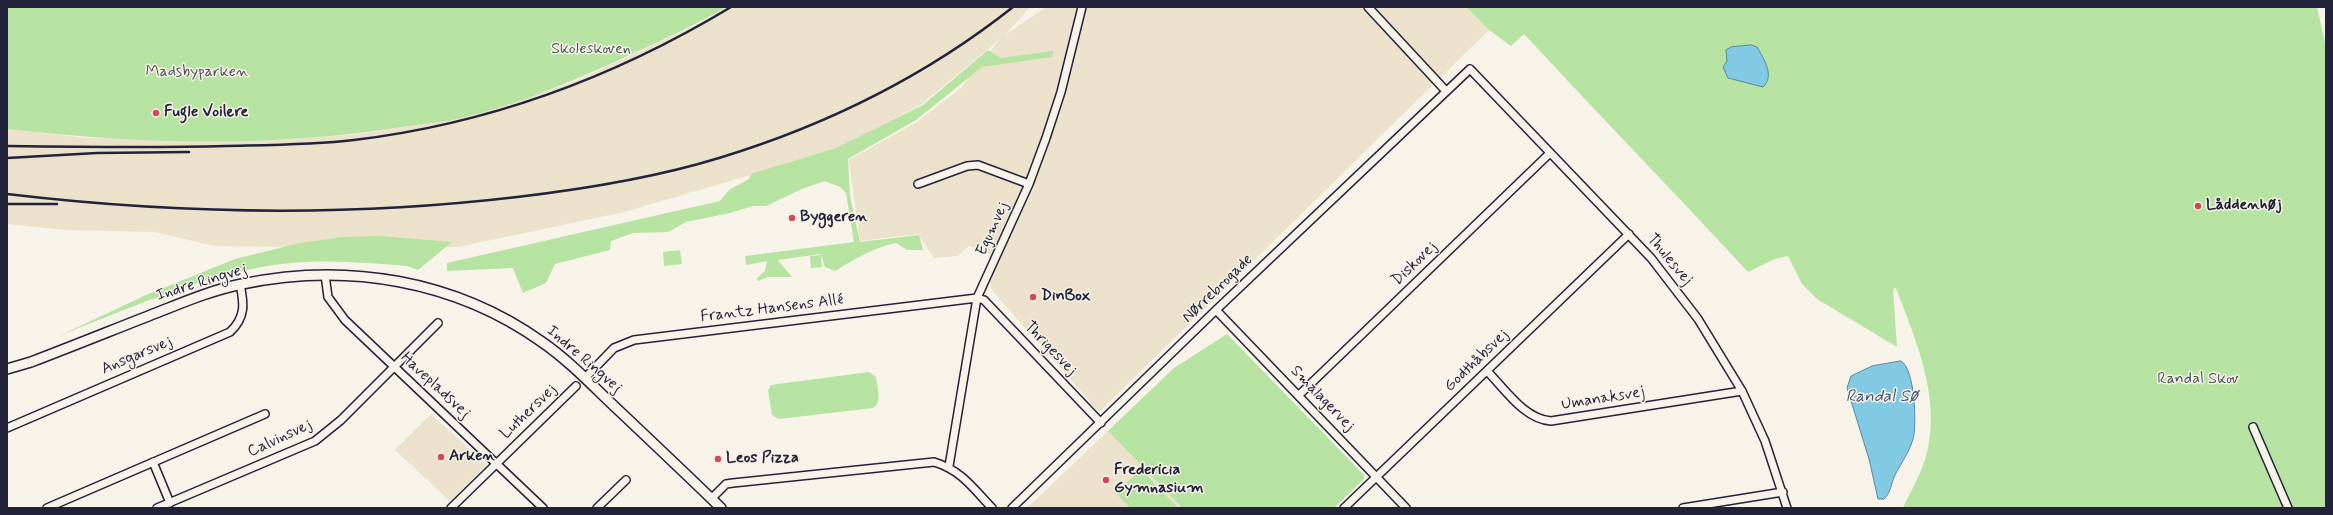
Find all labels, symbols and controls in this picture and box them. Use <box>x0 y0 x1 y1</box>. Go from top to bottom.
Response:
park label: Skoleskoven <box>551 40 631 60</box>
park label: Madsbyparken <box>146 63 248 83</box>
place label: Fugle Voilere <box>164 103 248 123</box>
marker: Fugle Voilere <box>151 108 161 118</box>
place label: Låddenhøj <box>2206 196 2282 216</box>
street label: Egumvej <box>973 199 1013 259</box>
marker: Låddenhøj <box>2193 201 2203 211</box>
place label: Byggeren <box>800 208 868 228</box>
marker: Byggeren <box>787 213 797 223</box>
street label: Thulesvej <box>1642 230 1696 290</box>
street label: Diskovej <box>1388 238 1442 290</box>
street label: Nørrebrogade <box>1179 251 1257 327</box>
street label: Indre Ringvej <box>154 260 250 306</box>
place label: DinBox <box>1041 287 1090 307</box>
street label: Frantz Hansens Allé <box>699 291 845 327</box>
marker: DinBox <box>1028 292 1038 302</box>
street label: Thrigesvej <box>1019 318 1081 380</box>
street label: Indre Ringvej <box>542 322 626 398</box>
street label: Godthåbsvej <box>1441 326 1513 396</box>
street label: Ansgarsvej <box>99 332 175 380</box>
street label: Havepladsvej <box>396 349 474 423</box>
street label: Smalagervej <box>1286 362 1358 436</box>
park label: Randal Skov <box>2157 370 2239 390</box>
street label: Luthersvej <box>497 380 561 444</box>
street label: Umanaksvej <box>1560 383 1646 415</box>
water label: Randal Sø <box>1846 387 1918 407</box>
street label: Calvinsvej <box>245 416 315 462</box>
place label: Arken <box>449 447 495 467</box>
place label: Leos Pizza <box>726 449 799 469</box>
marker: Arken <box>436 452 446 462</box>
marker: Leos Pizza <box>713 454 723 464</box>
place label: Fredericia Gymnasium <box>1114 461 1204 499</box>
marker: Fredericia Gymnasium <box>1101 475 1111 485</box>

